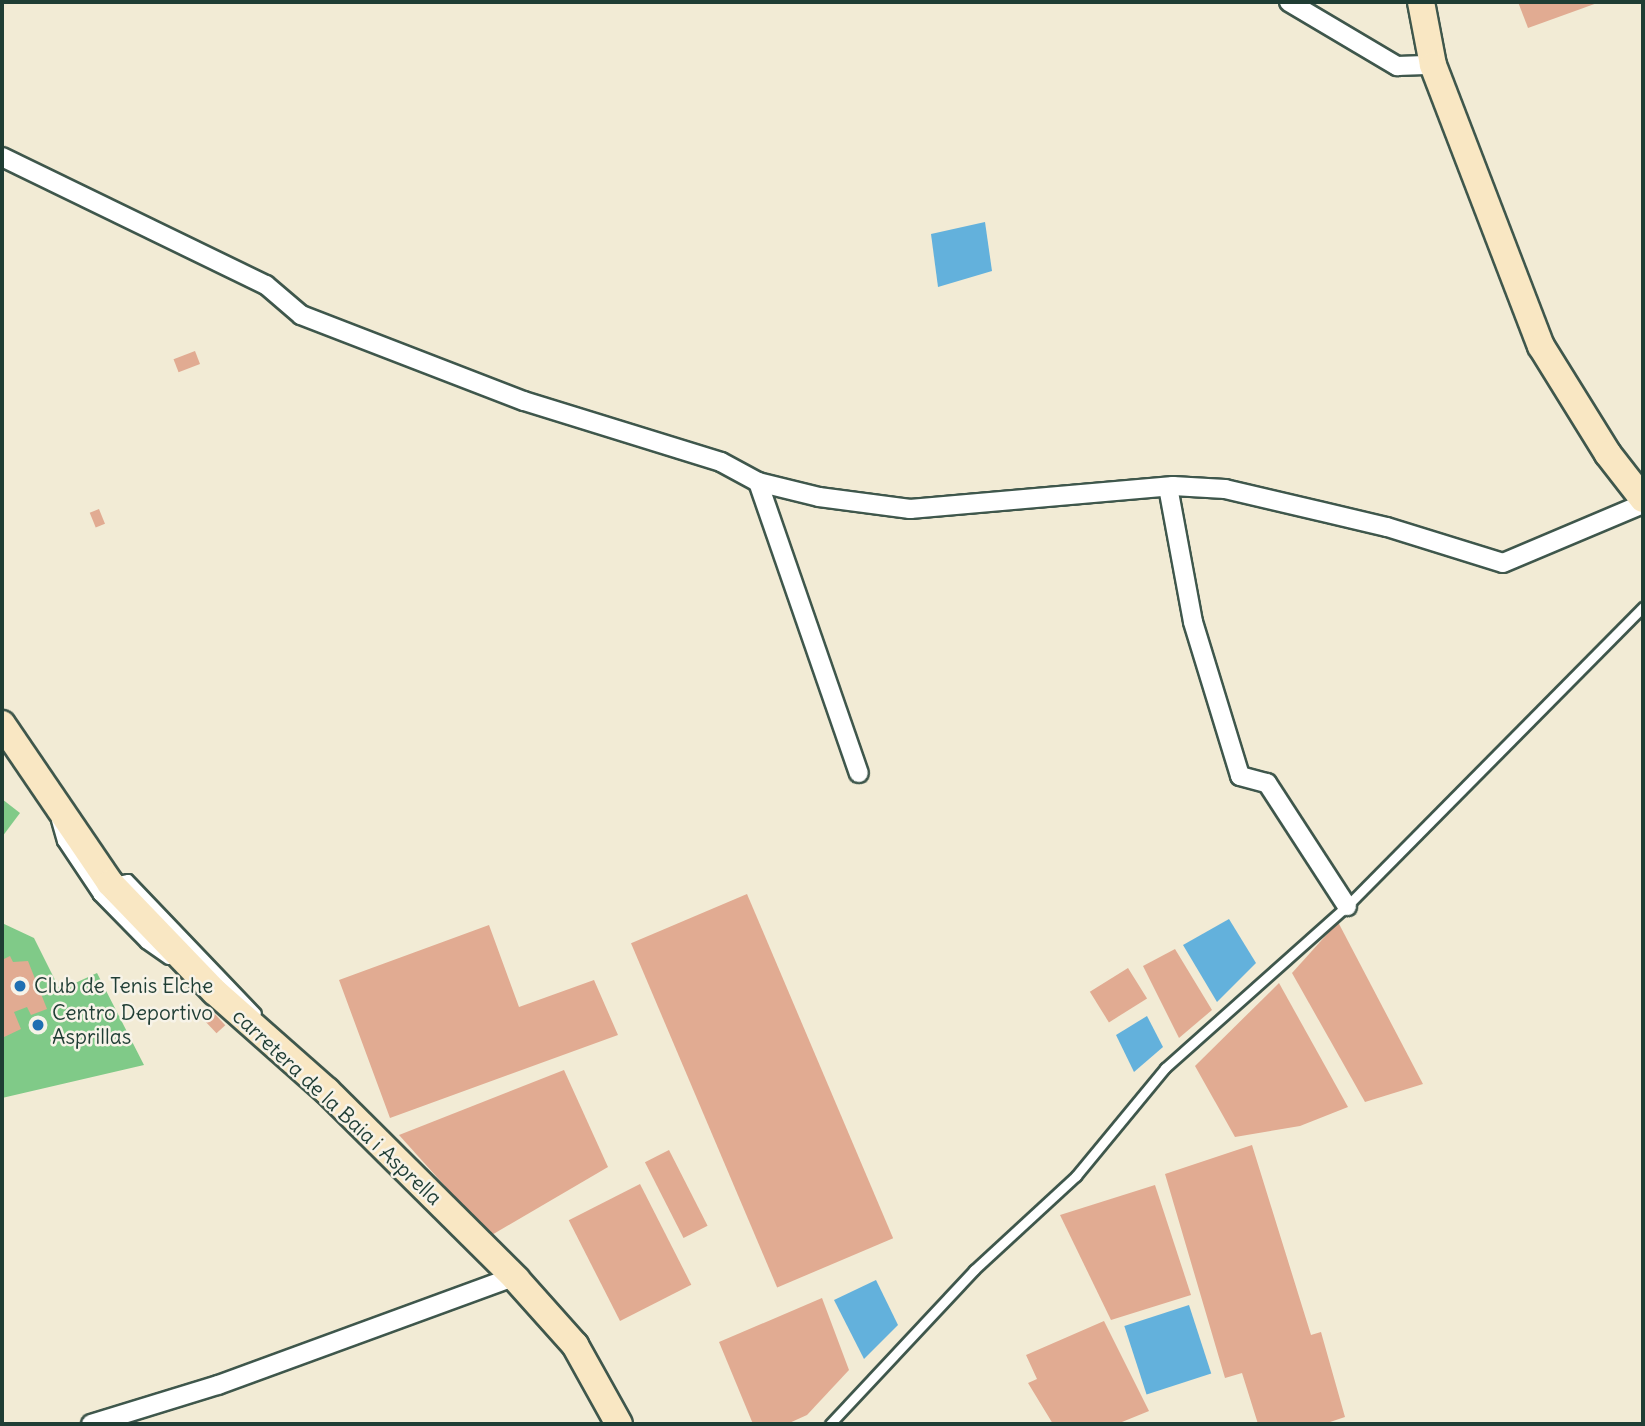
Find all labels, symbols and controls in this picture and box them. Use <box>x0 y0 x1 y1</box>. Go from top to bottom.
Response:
place label: Club de Tenis Elche <box>34 973 213 999</box>
marker: Club de Tenis Elche <box>12 978 28 994</box>
place label: Centro Deportivo Asprillas <box>52 1000 213 1050</box>
street label: carretera de la Baia i Asprella <box>227 1003 447 1211</box>
marker: Centro Deportivo Asprillas <box>30 1017 46 1033</box>

